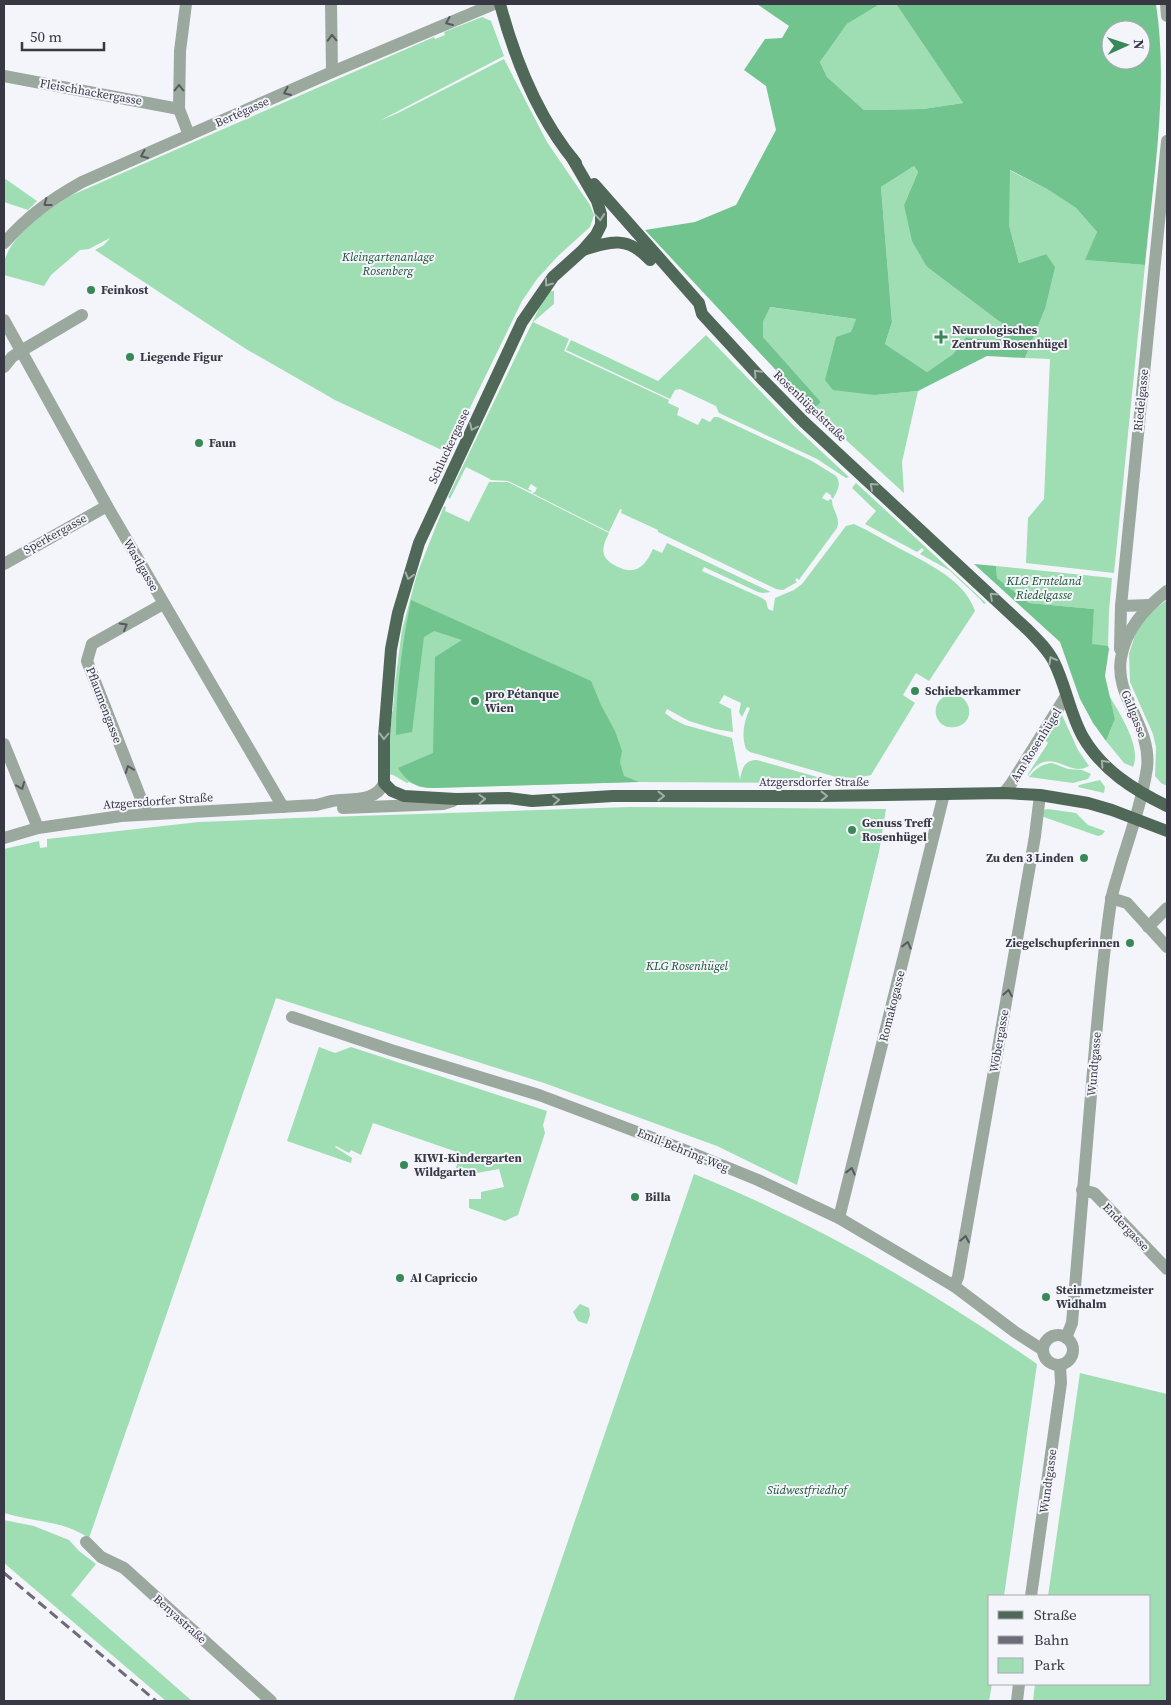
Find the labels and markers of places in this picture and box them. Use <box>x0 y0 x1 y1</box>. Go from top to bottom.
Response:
place label: Feinkost <box>101 282 149 298</box>
marker: Feinkost <box>85 284 97 296</box>
place label: Neurologisches Zentrum Rosenhügel <box>952 322 1068 352</box>
marker: Neurologisches Zentrum Rosenhügel <box>934 330 948 344</box>
place label: Liegende Figur <box>140 349 223 365</box>
marker: Liegende Figur <box>124 351 136 363</box>
place label: Faun <box>209 435 237 451</box>
marker: Faun <box>193 437 205 449</box>
place label: Schieberkammer <box>925 683 1021 699</box>
marker: Schieberkammer <box>909 685 921 697</box>
place label: pro Pétanque Wien <box>485 686 559 716</box>
marker: pro Pétanque Wien <box>469 695 481 707</box>
place label: Genuss Treff Rosenhügel <box>862 815 933 845</box>
marker: Genuss Treff Rosenhügel <box>846 824 858 836</box>
place label: Zu den 3 Linden <box>986 850 1075 866</box>
marker: Zu den 3 Linden <box>1078 852 1090 864</box>
place label: Ziegelschupferinnen <box>1006 935 1121 951</box>
marker: Ziegelschupferinnen <box>1124 937 1136 949</box>
place label: KIWI-Kindergarten Wildgarten <box>414 1150 523 1180</box>
marker: KIWI-Kindergarten Wildgarten <box>398 1159 410 1171</box>
place label: Billa <box>645 1189 671 1205</box>
marker: Billa <box>629 1191 641 1203</box>
place label: Al Capriccio <box>410 1270 478 1286</box>
marker: Al Capriccio <box>394 1272 406 1284</box>
place label: Steinmetzmeister Widhalm <box>1056 1282 1154 1312</box>
marker: Steinmetzmeister Widhalm <box>1040 1291 1052 1303</box>

